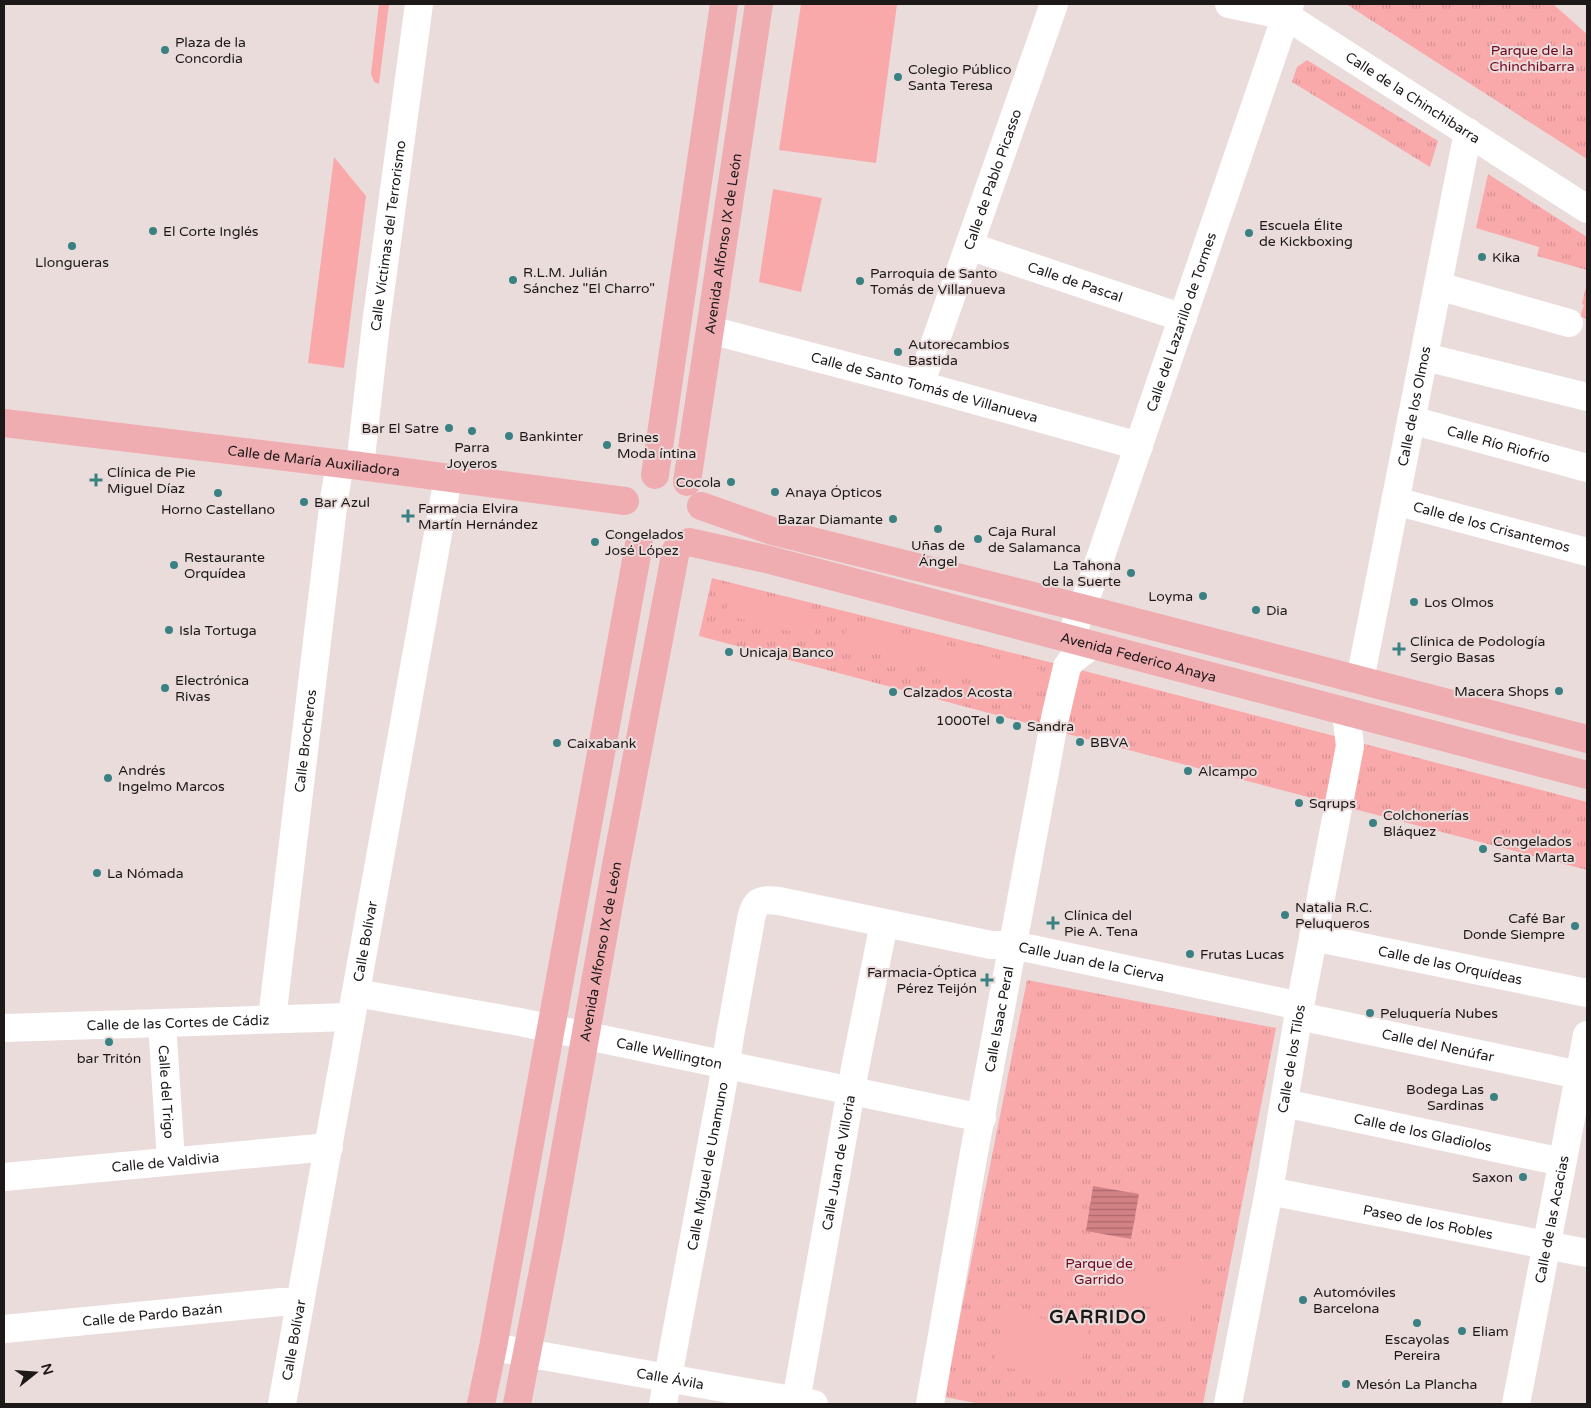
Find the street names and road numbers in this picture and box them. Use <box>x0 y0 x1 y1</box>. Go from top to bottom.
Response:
street label: Calle de la Chinchibarra <box>1342 48 1483 147</box>
street label: Calle de Pablo Picasso <box>960 107 1025 252</box>
street label: Calle Víctimas del Terrorismo <box>367 139 410 332</box>
street label: Avenida Alfonso IX de León <box>701 152 745 335</box>
street label: Calle del Lazarillo de Tormes <box>1143 230 1220 414</box>
street label: Calle de Pascal <box>1025 258 1125 306</box>
street label: Calle de los Olmos <box>1394 345 1435 468</box>
street label: Calle de Santo Tomás de Villanueva <box>809 349 1040 426</box>
street label: Calle Río Riofrío <box>1445 422 1552 467</box>
street label: Calle de María Auxiliadora <box>227 442 401 480</box>
street label: Calle de los Crisantemos <box>1411 498 1572 556</box>
street label: Avenida Federico Anaya <box>1058 629 1218 686</box>
street label: Calle Brocheros <box>291 688 320 794</box>
street label: Avenida Alfonso IX de León <box>577 860 625 1043</box>
street label: Calle Bolívar <box>350 899 381 983</box>
street label: Calle Juan de la Cierva <box>1017 938 1166 986</box>
street label: Calle de las Orquídeas <box>1376 942 1524 989</box>
street label: Calle Isaac Peral <box>981 965 1018 1074</box>
street label: Calle de los Tilos <box>1274 1003 1309 1114</box>
street label: Calle de las Cortes de Cádiz <box>86 1012 270 1034</box>
street label: Calle del Nenúfar <box>1380 1026 1496 1066</box>
street label: Calle Wellington <box>615 1034 724 1073</box>
street label: Calle del Trigo <box>154 1044 178 1139</box>
street label: Calle Miguel de Unamuno <box>684 1081 732 1252</box>
street label: Calle Juan de Villoria <box>818 1094 859 1232</box>
street label: Calle de los Gladiolos <box>1352 1110 1494 1156</box>
street label: Calle de Valdivia <box>111 1149 220 1176</box>
street label: Calle de las Acacias <box>1531 1154 1573 1285</box>
street label: Paseo de los Robles <box>1361 1202 1495 1244</box>
street label: Calle Bolívar <box>278 1298 310 1382</box>
street label: Calle de Pardo Bazán <box>82 1300 223 1330</box>
street label: Calle Ávila <box>635 1365 705 1393</box>

